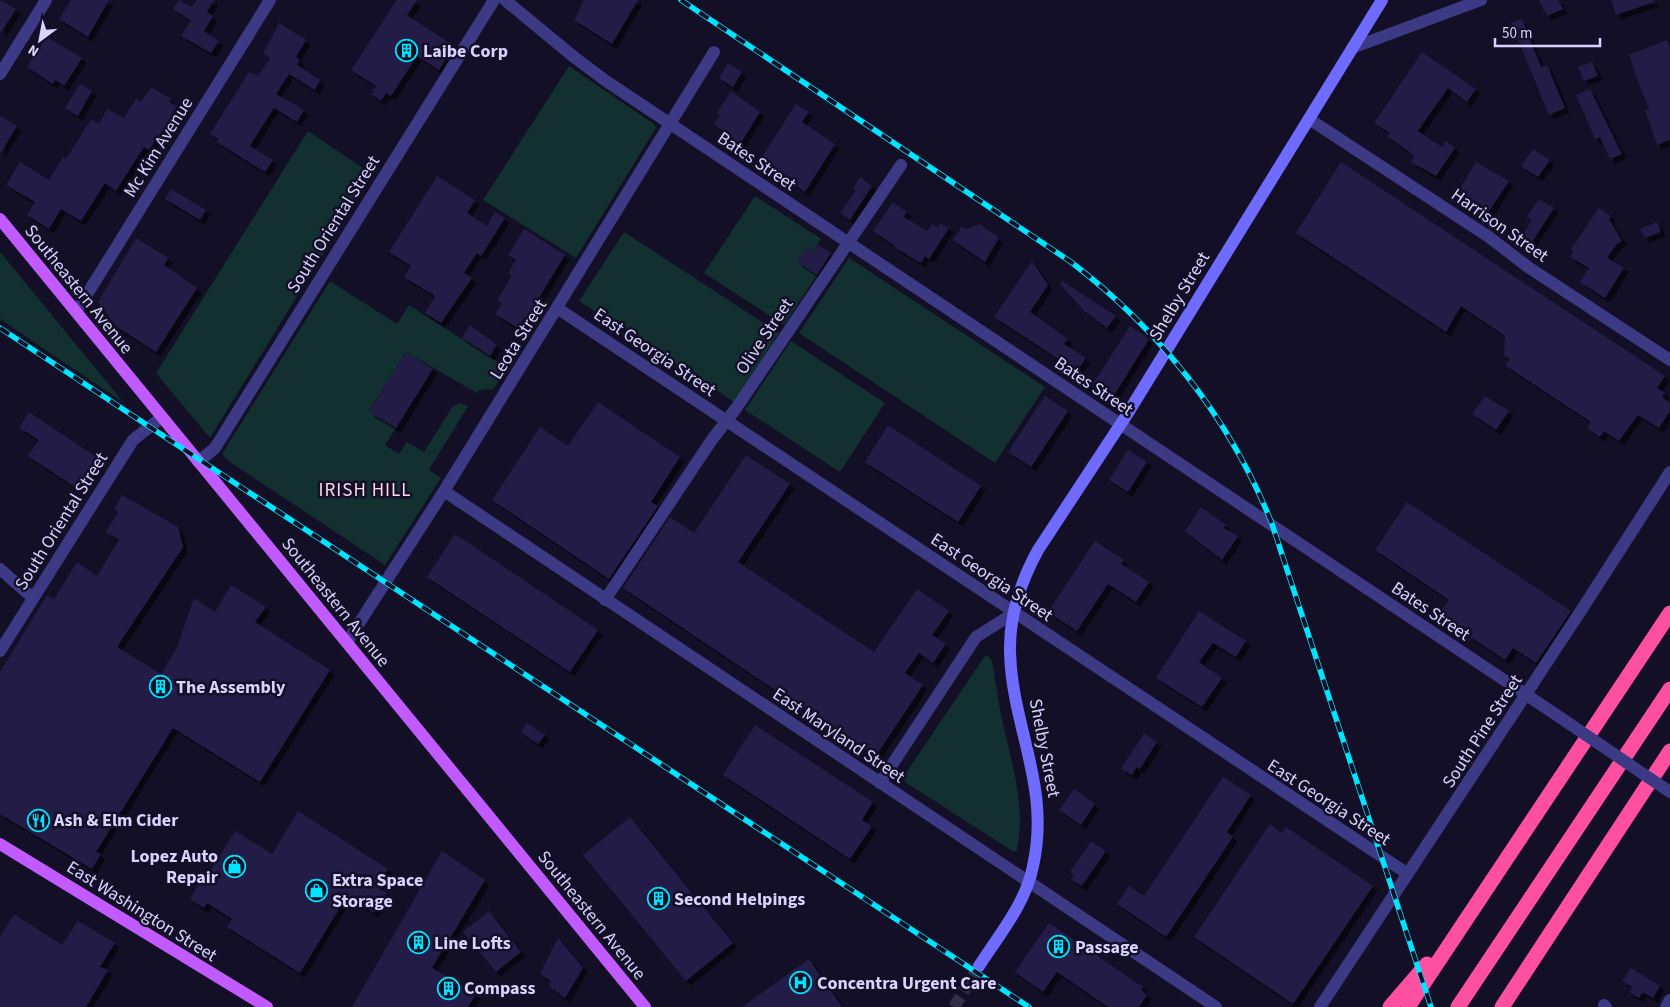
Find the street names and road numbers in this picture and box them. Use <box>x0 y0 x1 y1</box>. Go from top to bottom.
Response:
street label: Mc Kim Avenue <box>118 92 199 202</box>
street label: Bates Street <box>712 126 801 197</box>
street label: South Oriental Street <box>281 151 386 298</box>
street label: Harrison Street <box>1446 183 1553 268</box>
street label: Southeastern Avenue <box>19 219 139 359</box>
street label: Shelby Street <box>1143 247 1216 346</box>
street label: Olive Street <box>730 293 799 379</box>
street label: Leota Street <box>484 294 553 384</box>
street label: East Georgia Street <box>589 302 721 403</box>
street label: Bates Street <box>1049 351 1138 422</box>
street label: South Oriental Street <box>9 448 114 595</box>
street label: East Georgia Street <box>926 527 1058 628</box>
street label: Southeastern Avenue <box>276 532 396 672</box>
street label: Bates Street <box>1386 576 1475 647</box>
street label: South Pine Street <box>1436 670 1529 793</box>
street label: East Maryland Street <box>768 682 910 789</box>
street label: Shelby Street <box>1023 697 1066 800</box>
street label: East Georgia Street <box>1262 753 1395 852</box>
street label: Southeastern Avenue <box>532 845 652 985</box>
street label: East Washington Street <box>62 855 222 968</box>

